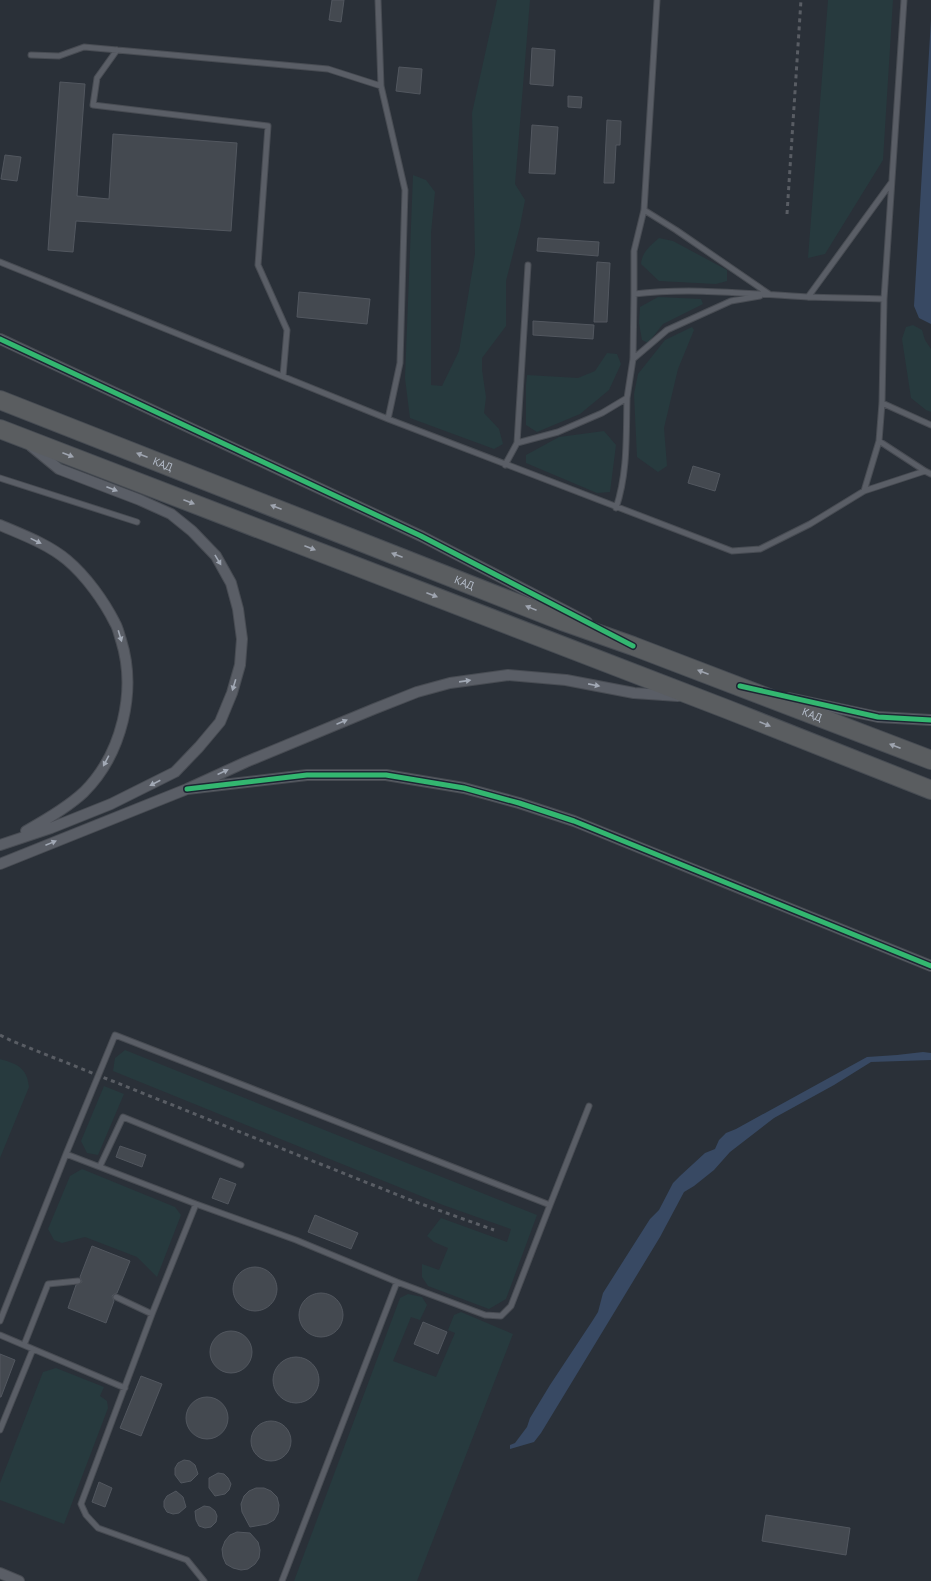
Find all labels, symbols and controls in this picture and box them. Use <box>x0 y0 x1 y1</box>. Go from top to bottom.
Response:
one-way arrow <box>135 451 147 457</box>
one-way arrow <box>62 453 74 459</box>
street label: КАД <box>151 454 176 475</box>
one-way arrow <box>107 486 119 492</box>
one-way arrow <box>183 499 195 505</box>
one-way arrow <box>269 504 281 510</box>
one-way arrow <box>30 538 41 544</box>
one-way arrow <box>305 546 317 552</box>
one-way arrow <box>390 551 402 557</box>
one-way arrow <box>214 554 221 566</box>
street label: КАД <box>452 572 477 593</box>
one-way arrow <box>426 593 438 599</box>
one-way arrow <box>525 605 536 611</box>
one-way arrow <box>117 630 123 642</box>
one-way arrow <box>697 669 709 675</box>
one-way arrow <box>459 678 471 684</box>
one-way arrow <box>231 679 237 691</box>
one-way arrow <box>588 683 600 689</box>
street label: КАД <box>800 704 825 725</box>
one-way arrow <box>337 718 349 724</box>
one-way arrow <box>760 722 772 728</box>
one-way arrow <box>888 743 900 749</box>
one-way arrow <box>103 755 110 767</box>
one-way arrow <box>217 769 228 775</box>
one-way arrow <box>149 780 161 786</box>
one-way arrow <box>45 840 56 846</box>

